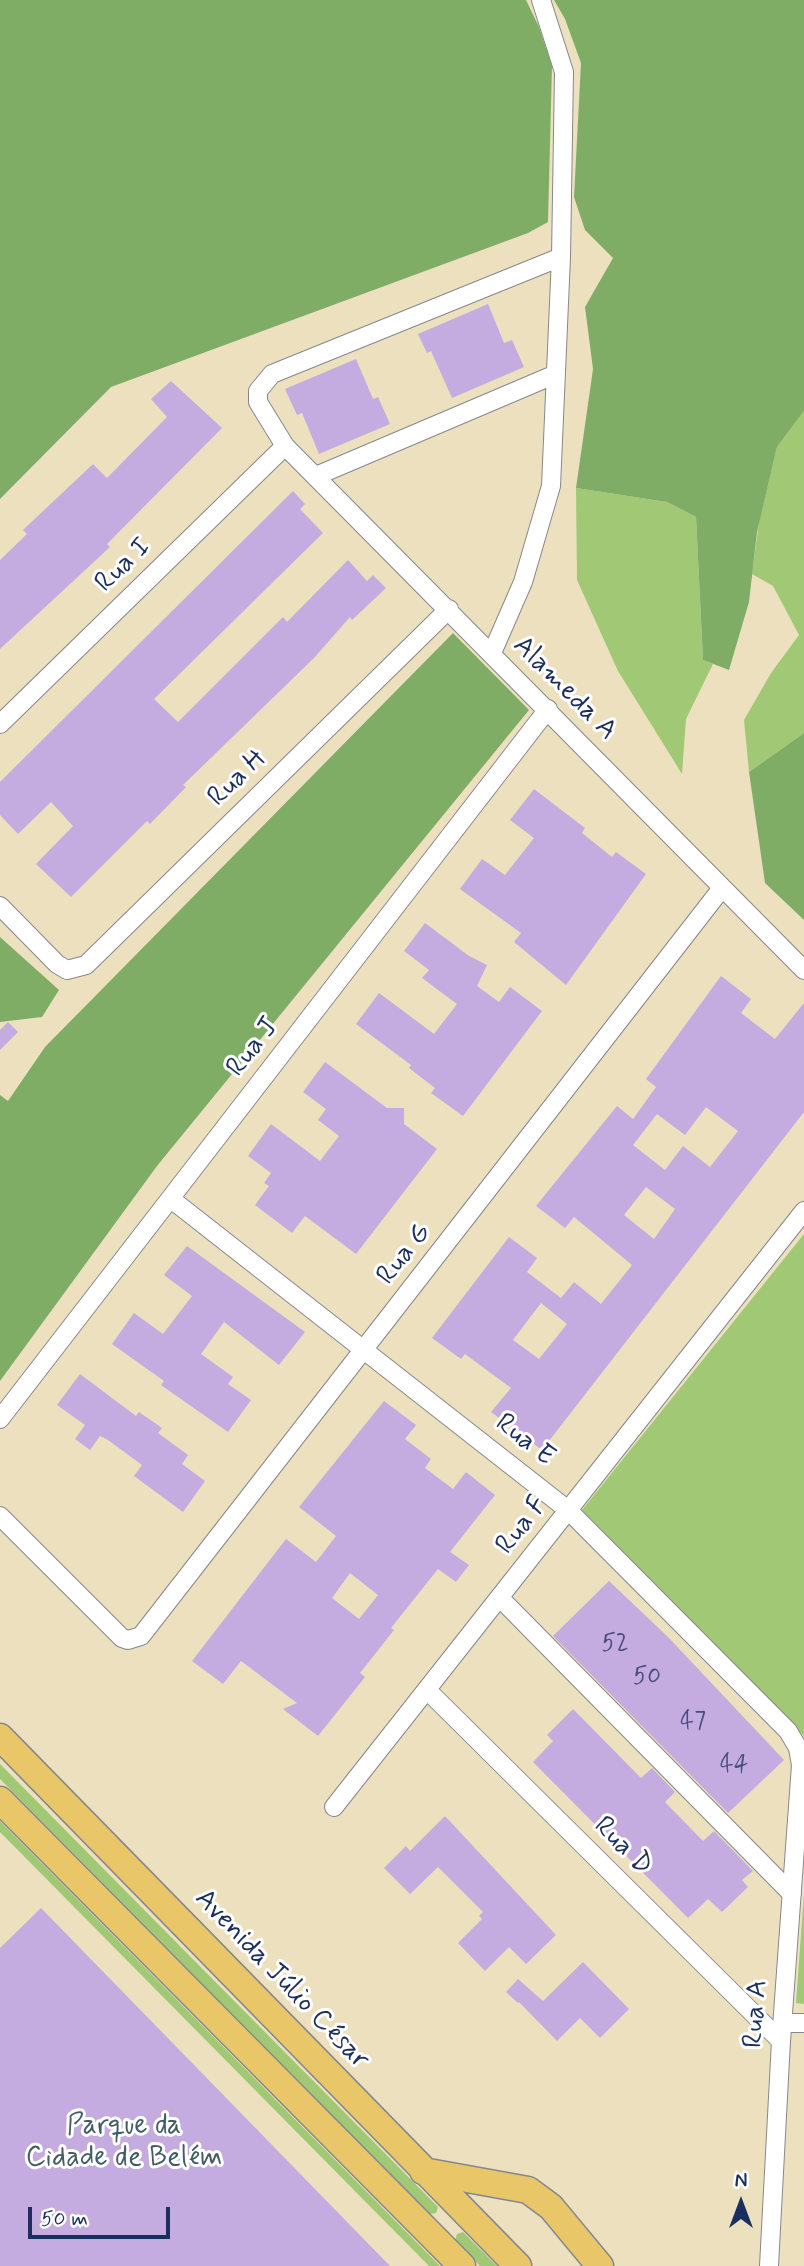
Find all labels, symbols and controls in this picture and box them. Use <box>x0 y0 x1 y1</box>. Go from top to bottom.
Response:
street label: Rua I <box>89 531 159 601</box>
street label: Alameda A <box>505 630 623 748</box>
street label: Rua H <box>202 743 274 815</box>
street label: Rua J <box>220 1011 288 1085</box>
street label: Rua G <box>371 1218 439 1292</box>
street label: Rua E <box>487 1407 561 1475</box>
street label: Rua F <box>490 1490 556 1562</box>
house number: 52 <box>601 1631 629 1659</box>
house number: 50 <box>633 1664 661 1692</box>
house number: 47 <box>680 1709 706 1737</box>
house number: 44 <box>720 1752 748 1780</box>
street label: Rua D <box>586 1811 658 1883</box>
street label: Avenida Júlio César <box>187 1883 375 2077</box>
street label: Rua A <box>738 1979 776 2049</box>
park label: Parque da Cidade de Belém <box>26 2110 222 2176</box>
north arrow <box>706 2168 776 2238</box>
text: N <box>735 2169 747 2194</box>
scale bar <box>32 2192 173 2236</box>
text: 50 m <box>41 2205 88 2233</box>

